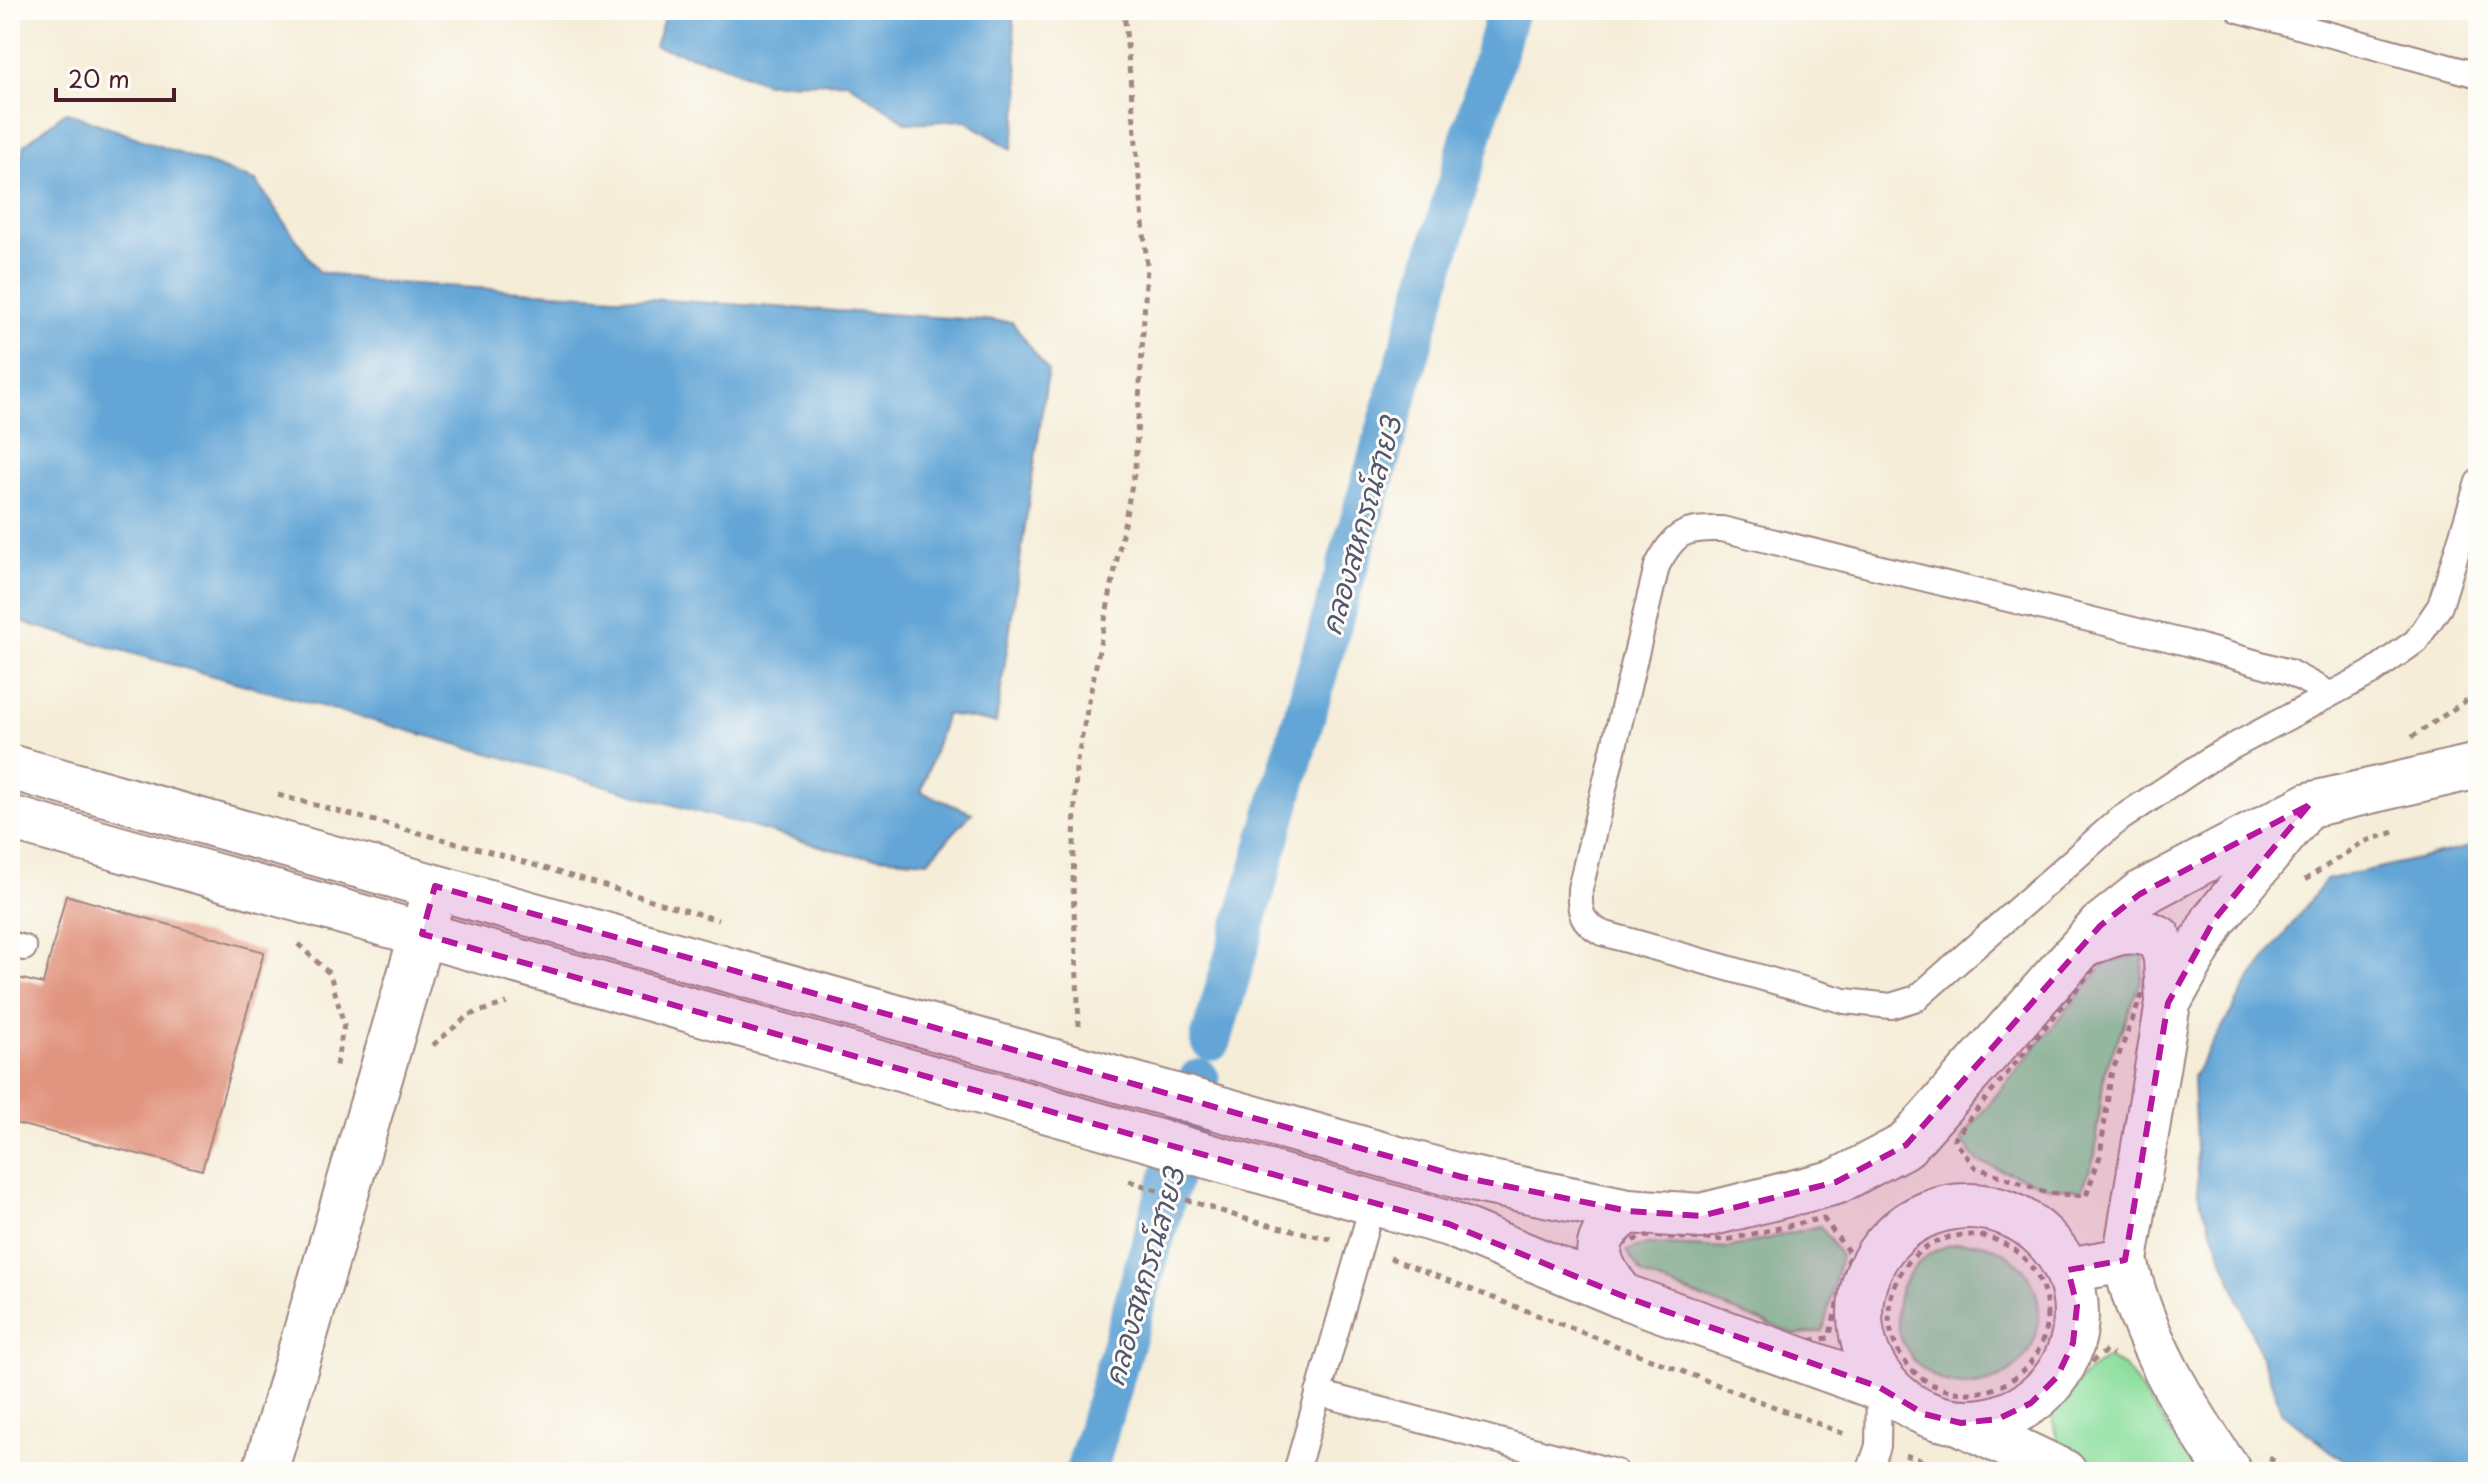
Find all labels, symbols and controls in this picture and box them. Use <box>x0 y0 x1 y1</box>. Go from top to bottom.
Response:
scale bar <box>56 52 174 102</box>
text: 20 m <box>68 60 130 96</box>
water label: คลองสหกรณ์สาย3 <box>1308 410 1412 639</box>
water label: คลองสหกรณ์สาย3 <box>1091 1161 1195 1390</box>

